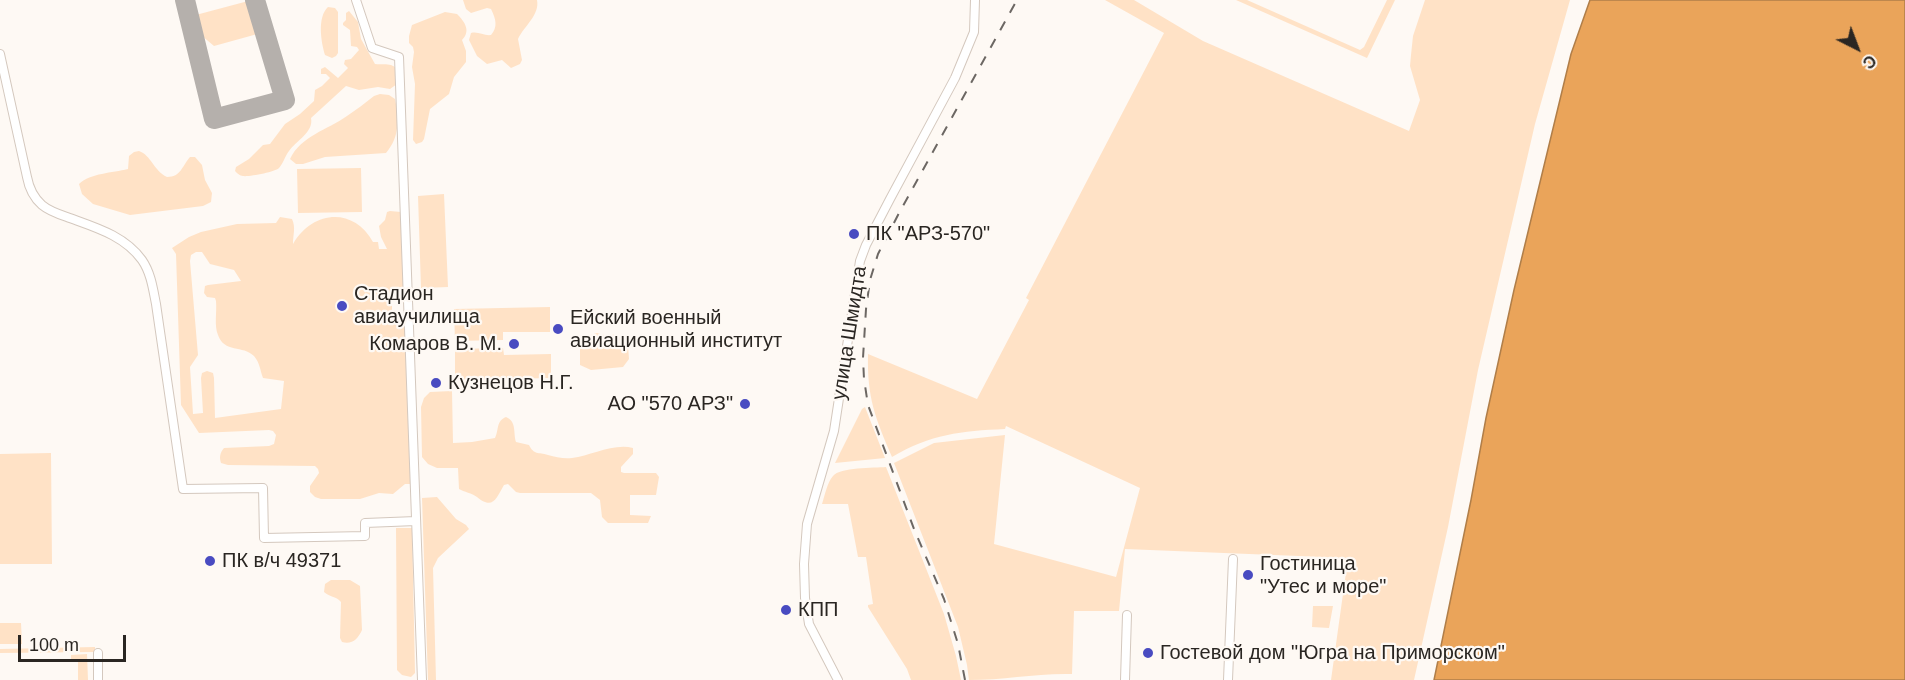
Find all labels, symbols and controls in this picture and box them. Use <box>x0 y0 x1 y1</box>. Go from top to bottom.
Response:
north arrow <box>1827 18 1887 78</box>
text: С <box>1859 52 1879 72</box>
place label: ПК "АРЗ-570" <box>866 222 990 246</box>
marker: ПК "АРЗ-570" <box>847 227 861 241</box>
street label: улица Шмидта <box>828 264 872 402</box>
place label: Стадион авиаучилища <box>354 282 480 329</box>
marker: Стадион авиаучилища <box>335 299 349 313</box>
place label: Ейский военный авиационный институт <box>570 306 782 353</box>
marker: Ейский военный авиационный институт <box>551 322 565 336</box>
place label: Комаров В. М. <box>369 332 502 356</box>
marker: Комаров В. М. <box>507 337 521 351</box>
place label: Кузнецов Н.Г. <box>448 371 573 395</box>
marker: Кузнецов Н.Г. <box>429 376 443 390</box>
place label: АО "570 АРЗ" <box>608 392 733 416</box>
marker: АО "570 АРЗ" <box>738 397 752 411</box>
place label: ПК в/ч 49371 <box>222 549 341 573</box>
place label: Гостиница "Утес и море" <box>1260 552 1386 599</box>
marker: ПК в/ч 49371 <box>203 554 217 568</box>
marker: Гостиница "Утес и море" <box>1241 568 1255 582</box>
place label: КПП <box>798 598 838 622</box>
marker: КПП <box>779 603 793 617</box>
scale bar <box>21 623 129 661</box>
text: 100 m <box>29 635 79 655</box>
place label: Гостевой дом "Югра на Приморском" <box>1160 641 1505 665</box>
marker: Гостевой дом "Югра на Приморском" <box>1141 646 1155 660</box>

